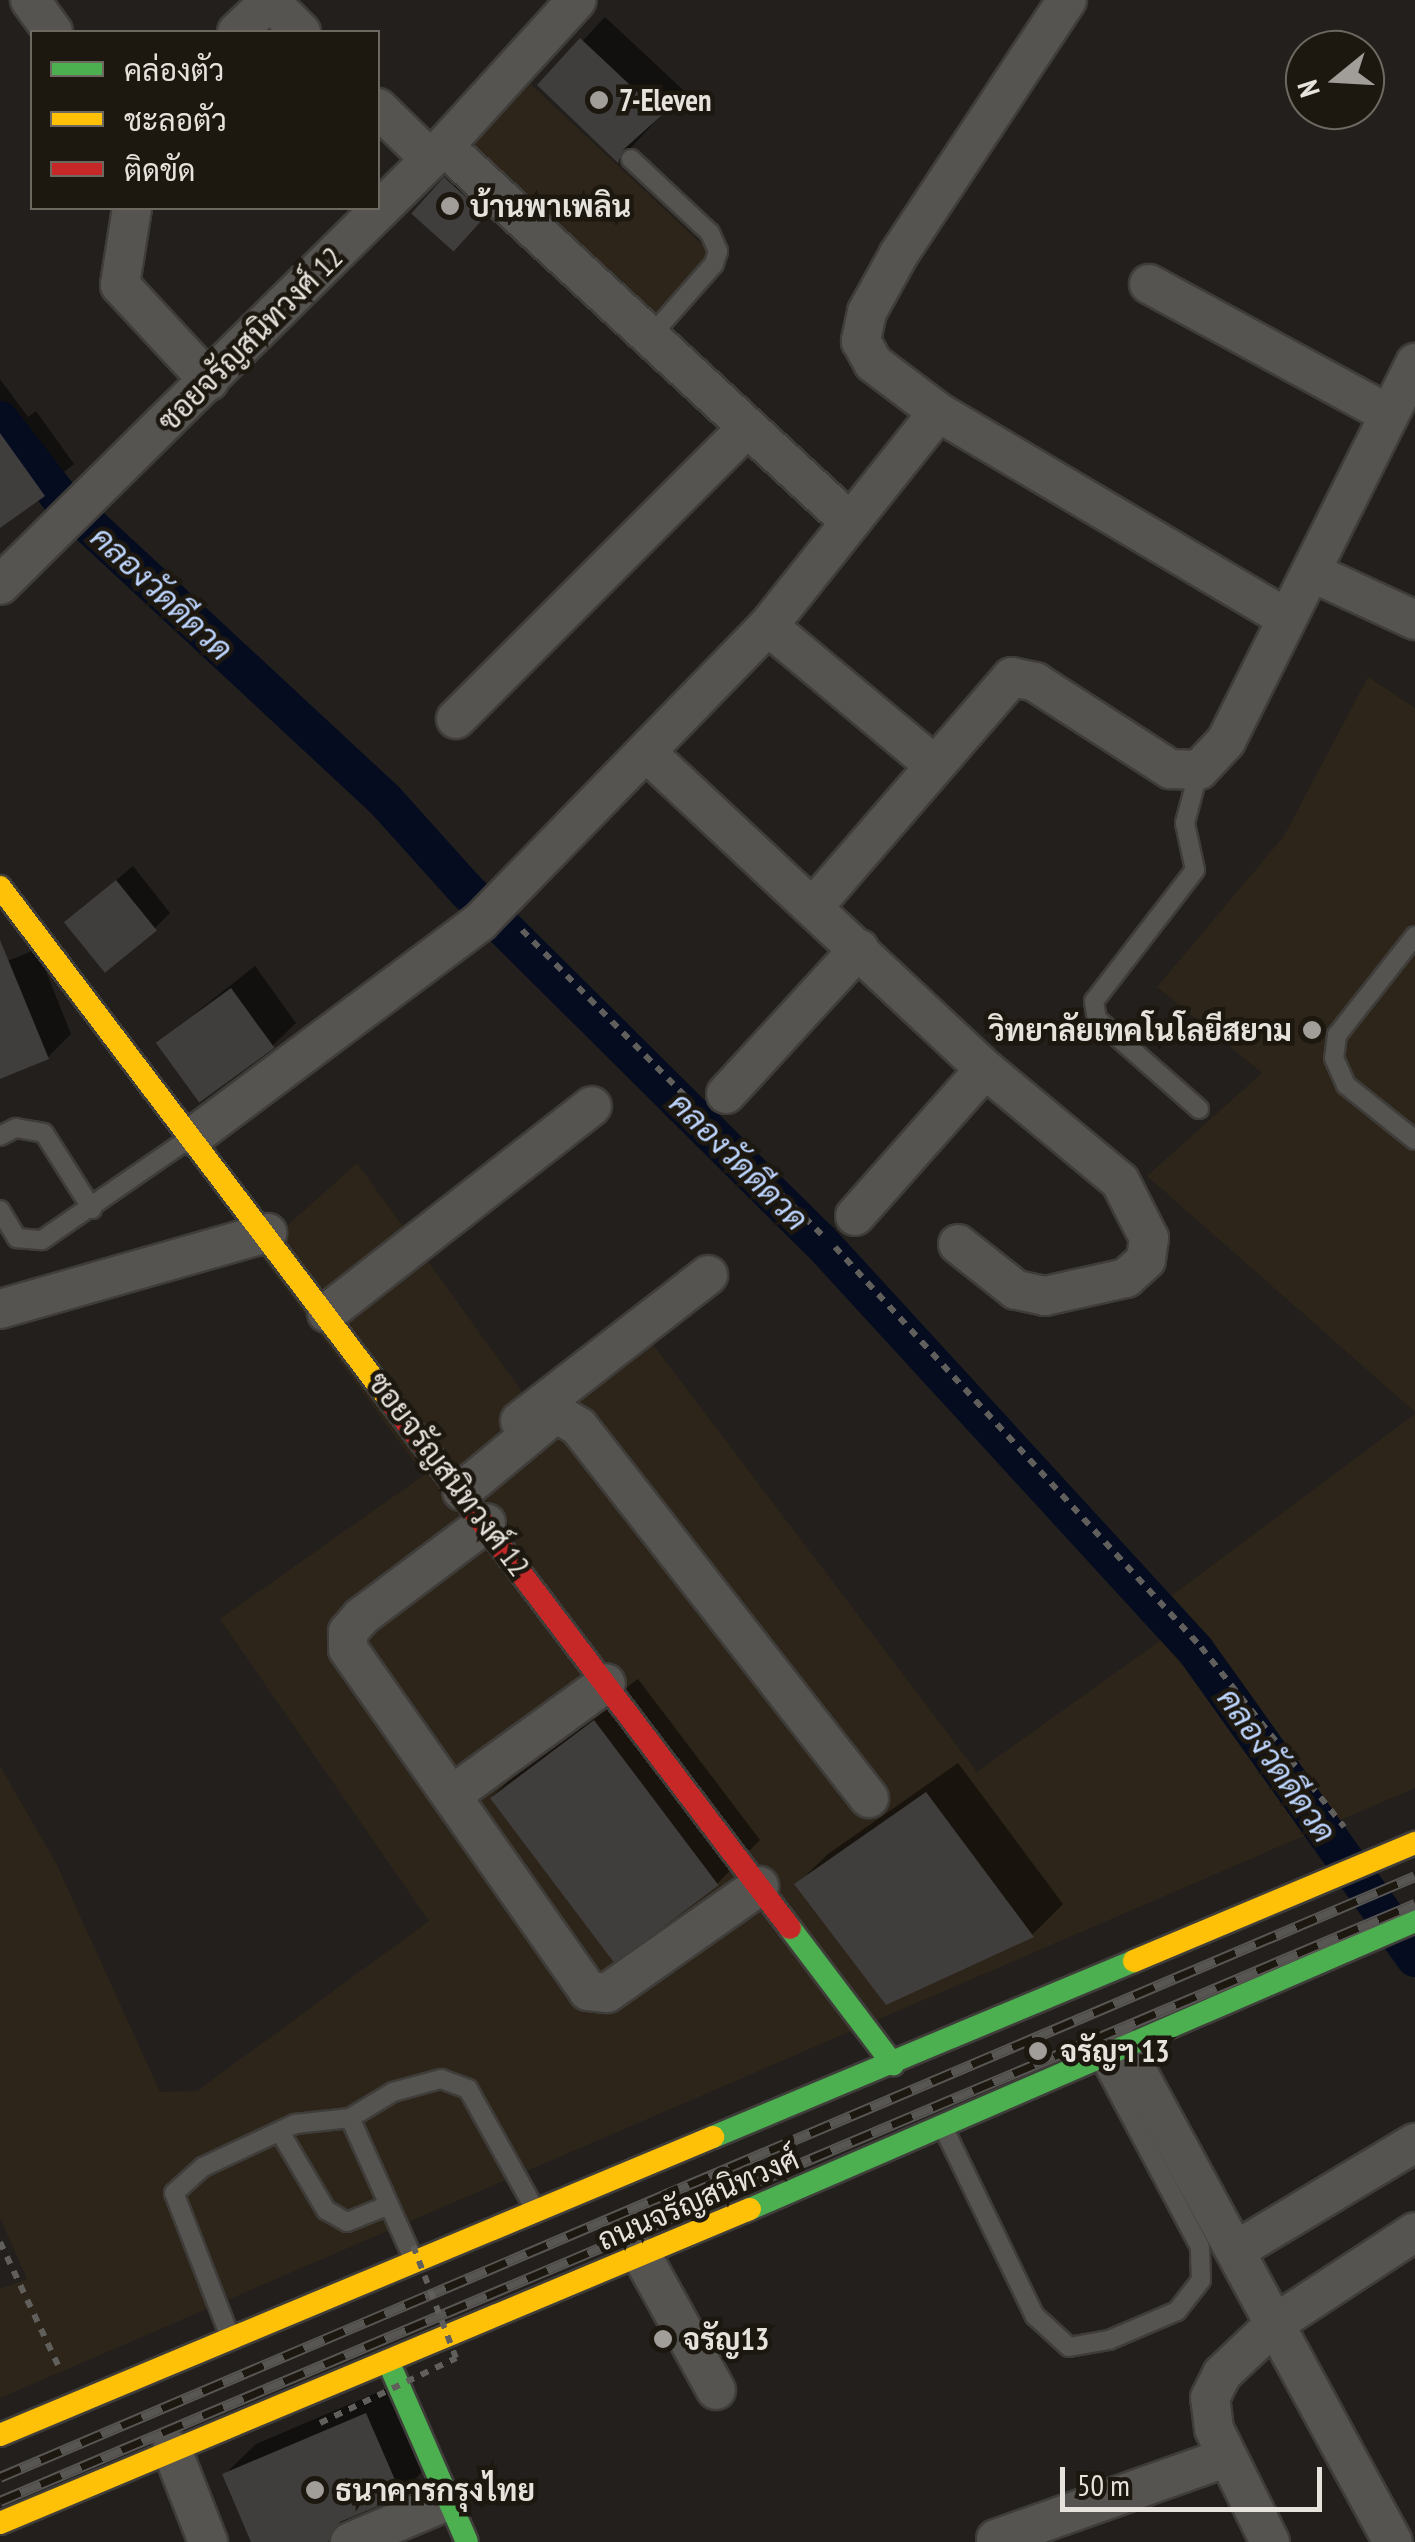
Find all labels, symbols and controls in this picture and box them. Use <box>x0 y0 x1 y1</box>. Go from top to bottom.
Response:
legend <box>30 30 380 210</box>
north arrow <box>1285 30 1385 130</box>
text: คล่องตัว <box>124 50 224 89</box>
text: N <box>1288 76 1328 102</box>
place label: 7-Eleven <box>619 82 712 118</box>
marker: 7-Eleven <box>588 89 610 111</box>
text: ชะลอตัว <box>124 100 227 139</box>
text: ติดขัด <box>124 150 196 189</box>
place label: บ้านพาเพลิน <box>470 188 631 224</box>
marker: บ้านพาเพลิน <box>439 195 461 217</box>
street label: ซอยจรัญสนิทวงศ์ 12 <box>150 239 350 439</box>
water label: คลองวัดดีดวด <box>83 518 241 668</box>
place label: วิทยาลัยเทคโนโลยีสยาม <box>989 1012 1292 1048</box>
marker: วิทยาลัยเทคโนโลยีสยาม <box>1301 1019 1323 1041</box>
water label: คลองวัดดีดวด <box>662 1084 816 1238</box>
street label: ซอยจรัญสนิทวงศ์ 12 <box>361 1365 537 1583</box>
water label: คลองวัดดีดวด <box>1210 1680 1344 1850</box>
place label: จรัญฯ 13 <box>1060 2033 1170 2069</box>
marker: จรัญฯ 13 <box>1025 2038 1051 2064</box>
street label: ถนนจรัญสนิทวงศ์ <box>592 2140 804 2258</box>
place label: จรัญ13 <box>683 2321 769 2357</box>
marker: จรัญ13 <box>652 2328 674 2350</box>
scale bar <box>1065 2447 1328 2509</box>
text: 50 m <box>1077 2465 1130 2504</box>
place label: ธนาคารกรุงไทย <box>335 2472 535 2508</box>
marker: ธนาคารกรุงไทย <box>304 2479 326 2501</box>

